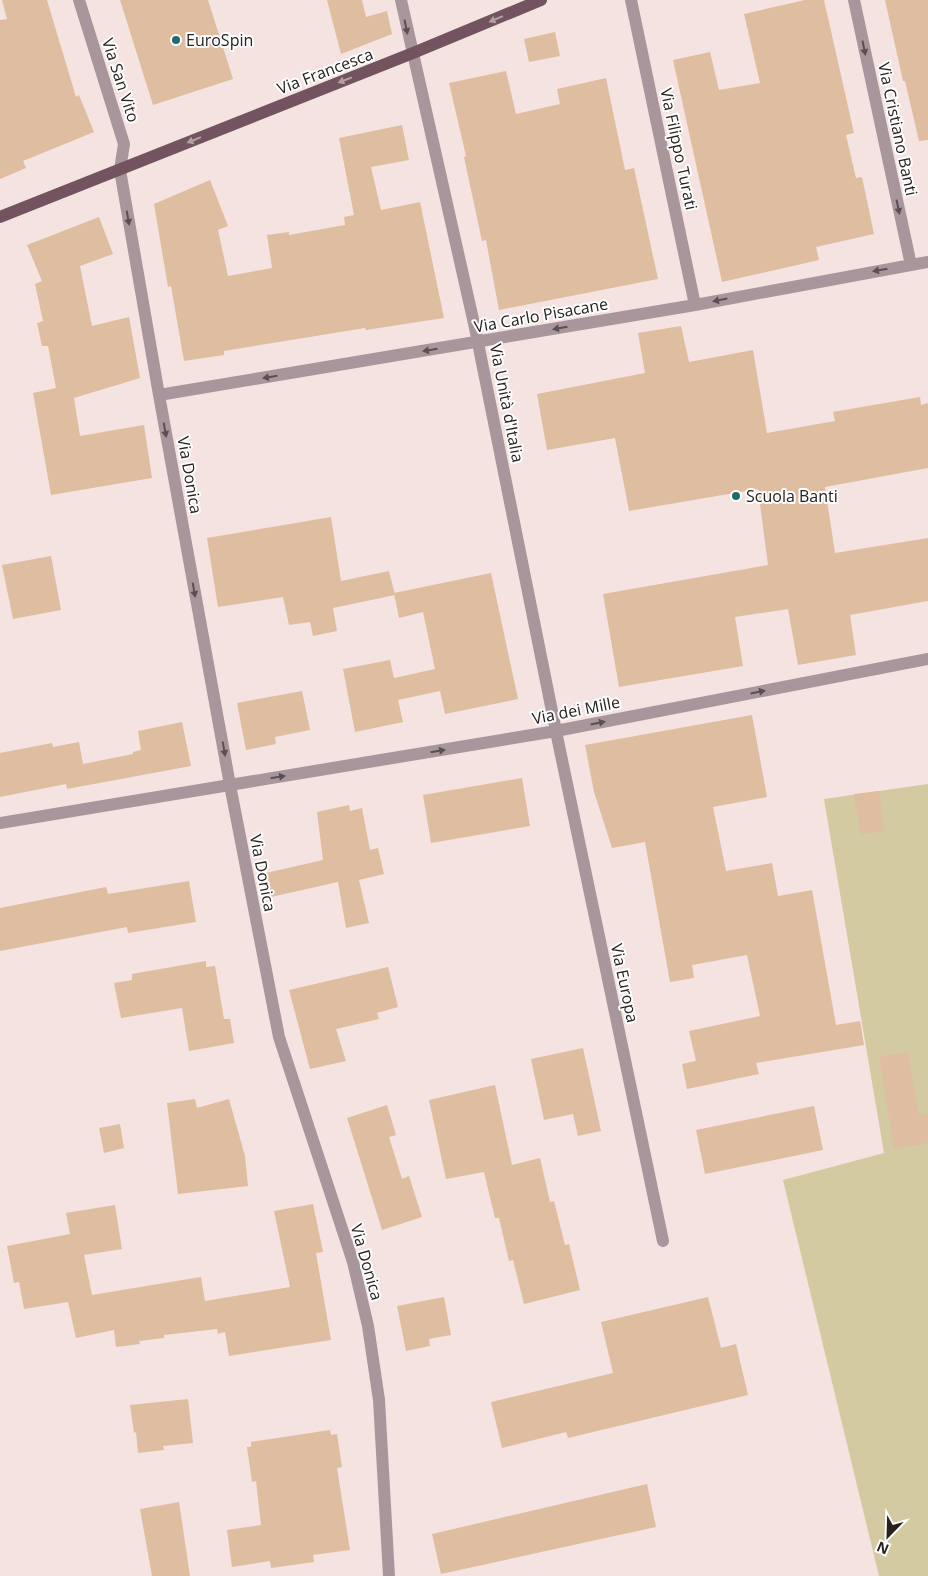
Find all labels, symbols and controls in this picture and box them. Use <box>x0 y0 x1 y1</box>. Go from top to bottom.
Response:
one-way arrow <box>489 15 503 23</box>
one-way arrow <box>402 19 410 34</box>
place label: EuroSpin <box>186 29 253 51</box>
marker: EuroSpin <box>170 34 182 46</box>
street label: Via San Vito <box>97 35 145 125</box>
one-way arrow <box>861 40 869 56</box>
street label: Via Francesca <box>274 43 376 99</box>
street label: Via Cristiano Banti <box>873 60 923 198</box>
one-way arrow <box>337 76 352 84</box>
street label: Via Filippo Turati <box>655 86 703 212</box>
one-way arrow <box>186 136 201 144</box>
one-way arrow <box>894 199 902 214</box>
one-way arrow <box>125 210 133 226</box>
one-way arrow <box>872 267 888 275</box>
street label: Via Carlo Pisacane <box>472 292 610 338</box>
one-way arrow <box>713 296 728 304</box>
one-way arrow <box>552 324 568 332</box>
street label: Via Unità d'Italia <box>485 342 529 464</box>
one-way arrow <box>422 346 438 354</box>
one-way arrow <box>262 373 278 381</box>
one-way arrow <box>161 422 169 437</box>
street label: Via Donica <box>172 435 208 515</box>
place label: Scuola Banti <box>746 485 838 507</box>
marker: Scuola Banti <box>730 490 742 502</box>
one-way arrow <box>191 582 199 598</box>
one-way arrow <box>750 688 765 696</box>
street label: Via dei Mille <box>530 691 622 729</box>
one-way arrow <box>590 718 606 726</box>
one-way arrow <box>220 742 228 758</box>
one-way arrow <box>430 746 446 754</box>
one-way arrow <box>270 773 286 781</box>
street label: Via Donica <box>245 832 281 914</box>
street label: Via Europa <box>606 942 644 1024</box>
street label: Via Donica <box>346 1221 388 1303</box>
north arrow <box>863 1511 913 1561</box>
text: N <box>874 1537 892 1559</box>

